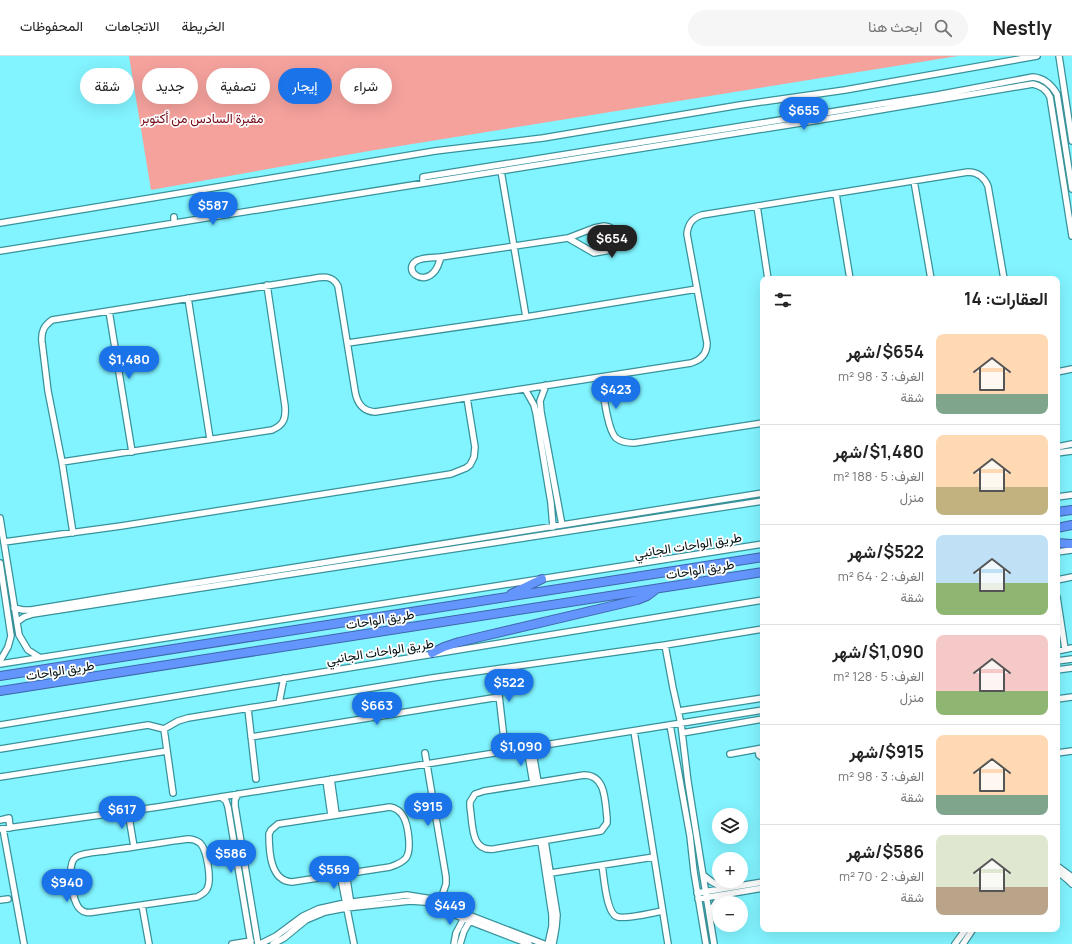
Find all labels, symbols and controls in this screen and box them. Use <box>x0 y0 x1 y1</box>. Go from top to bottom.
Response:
search box <box>688 10 968 46</box>
text: Nestly <box>992 15 1052 41</box>
text: المحفوظات <box>20 16 83 35</box>
text: الاتجاهات <box>105 16 159 35</box>
text: الخريطة <box>181 16 225 35</box>
text: ابحث هنا <box>868 16 922 37</box>
icon: search <box>932 17 954 39</box>
chip: شقة <box>80 68 134 104</box>
chip: جديد <box>142 68 198 104</box>
chip: تصفية <box>206 68 270 104</box>
chip: إيجار <box>278 68 332 104</box>
chip: شراء <box>340 68 392 104</box>
pin: $655 <box>780 97 828 131</box>
text: $655 <box>788 101 820 119</box>
park label: مقبرة السادس من أكتوبر <box>140 109 263 127</box>
pin: $587 <box>189 192 237 226</box>
text: $587 <box>198 196 228 214</box>
pin: $654 <box>588 225 636 259</box>
text: $654 <box>596 229 628 247</box>
text: العقارات: 14 <box>964 287 1048 310</box>
icon: filters <box>772 289 794 311</box>
text: $654/شهر <box>846 340 924 363</box>
pin: $1,480 <box>96 346 162 380</box>
text: $1,480 <box>108 350 150 368</box>
icon: home <box>968 350 1016 398</box>
text: الغرف: 3 · 98 m² <box>838 367 924 385</box>
pin: $423 <box>592 376 640 410</box>
text: $423 <box>600 380 632 398</box>
text: شقة <box>901 388 924 406</box>
text: $1,480/شهر <box>833 440 924 463</box>
icon: home <box>968 451 1016 499</box>
text: الغرف: 5 · 188 m² <box>833 467 924 485</box>
text: منزل <box>900 488 924 506</box>
street label: طريق الواحات الجانبي <box>633 528 743 564</box>
text: $522/شهر <box>847 540 924 563</box>
icon: home <box>968 551 1016 599</box>
street label: طريق الواحات <box>664 555 736 583</box>
text: الغرف: 2 · 64 m² <box>838 567 924 585</box>
text: شقة <box>901 588 924 606</box>
street label: طريق الواحات <box>344 605 416 633</box>
street label: طريق الواحات الجانبي <box>325 634 435 670</box>
text: $1,090/شهر <box>832 640 924 663</box>
icon: home <box>968 651 1016 699</box>
street label: طريق الواحات <box>24 656 96 684</box>
text: الغرف: 5 · 128 m² <box>833 667 924 685</box>
pin: $522 <box>485 669 533 703</box>
text: $522 <box>494 673 524 691</box>
text: منزل <box>900 688 924 706</box>
pin: $663 <box>353 692 401 726</box>
text: $663 <box>361 696 393 714</box>
pin: $1,090 <box>488 733 554 767</box>
text: $1,090 <box>500 737 542 755</box>
text: $915/شهر <box>849 740 924 763</box>
icon: home <box>968 751 1016 799</box>
text: الغرف: 3 · 98 m² <box>838 767 924 785</box>
text: شقة <box>901 788 924 806</box>
pin: $915 <box>404 793 452 827</box>
pin: $617 <box>98 796 146 830</box>
text: $915 <box>413 797 443 815</box>
text: $617 <box>108 800 136 818</box>
map controls <box>712 808 748 932</box>
button: layers <box>712 808 748 844</box>
pin: $586 <box>207 840 255 874</box>
text: $586/شهر <box>846 840 924 863</box>
text: $586 <box>215 844 247 862</box>
icon: home <box>968 851 1016 899</box>
button: + <box>712 852 748 888</box>
pin: $569 <box>310 856 358 890</box>
text: $569 <box>318 860 350 878</box>
text: الغرف: 2 · 70 m² <box>839 867 924 885</box>
pin: $940 <box>43 869 91 903</box>
text: $940 <box>51 873 83 891</box>
text: شقة <box>901 888 924 906</box>
pin: $449 <box>426 892 474 926</box>
text: $449 <box>434 896 466 914</box>
button: − <box>712 896 748 932</box>

